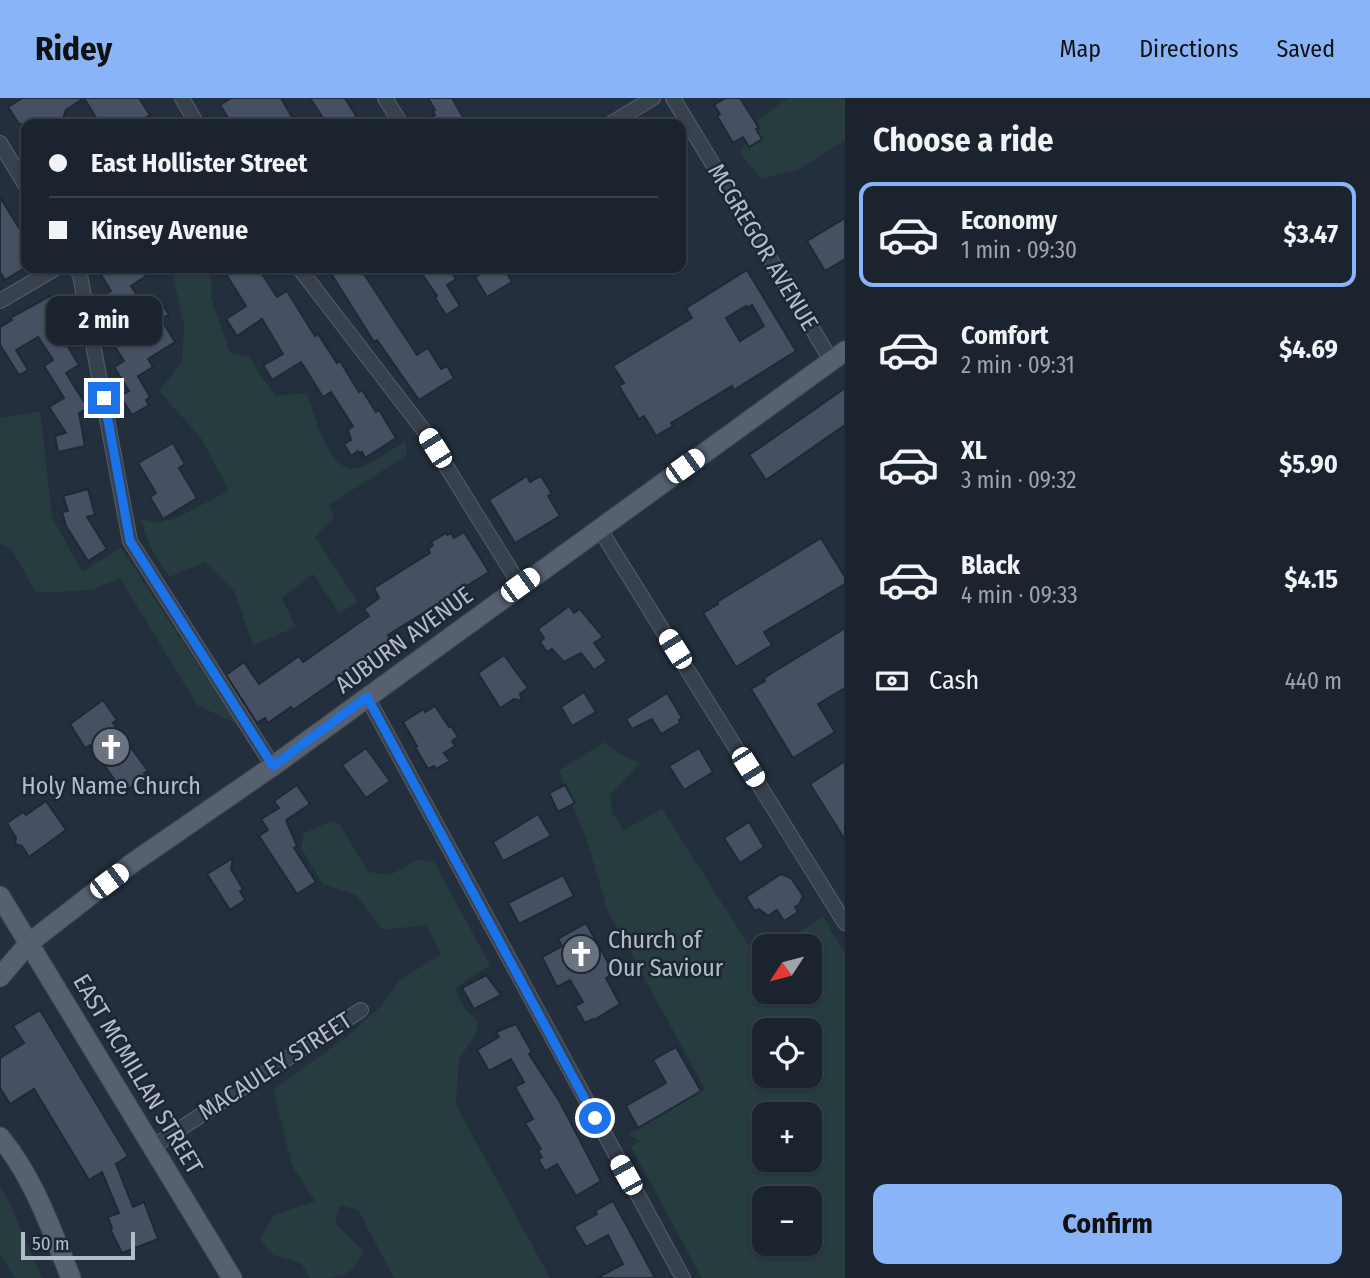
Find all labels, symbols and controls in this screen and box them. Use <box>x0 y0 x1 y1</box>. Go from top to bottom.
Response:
text: Ridey <box>35 29 112 69</box>
text: Map <box>1060 35 1101 63</box>
text: Directions <box>1139 35 1238 63</box>
text: Saved <box>1276 35 1335 63</box>
text: Choose a ride <box>873 121 1054 159</box>
text: East Hollister Street <box>91 148 307 179</box>
street label: MCGREGOR AVENUE <box>702 159 824 335</box>
icon: car <box>877 203 940 266</box>
text: Economy <box>961 205 1057 236</box>
text: Kinsey Avenue <box>91 215 248 246</box>
text: $3.47 <box>1283 219 1338 250</box>
text: 1 min · 09:30 <box>961 236 1077 264</box>
callout: 2 min <box>46 296 162 345</box>
text: 2 min <box>79 306 130 334</box>
icon: car <box>877 318 940 381</box>
text: Comfort <box>961 320 1049 351</box>
text: $4.69 <box>1279 334 1338 365</box>
text: 2 min · 09:31 <box>961 351 1075 379</box>
route end <box>88 382 120 414</box>
car <box>415 425 456 471</box>
icon: car <box>877 433 940 496</box>
text: XL <box>961 435 987 466</box>
car <box>662 445 709 487</box>
text: $5.90 <box>1279 449 1338 480</box>
text: 3 min · 09:32 <box>961 466 1076 494</box>
icon: car <box>877 548 940 611</box>
text: Black <box>961 550 1020 581</box>
car <box>497 564 544 606</box>
text: $4.15 <box>1285 564 1338 595</box>
street label: AUBURN AVENUE <box>330 581 478 699</box>
text: 4 min · 09:33 <box>961 581 1078 609</box>
car <box>655 626 696 672</box>
icon: cash <box>873 662 911 700</box>
text: Cash <box>929 665 979 696</box>
text: 440 m <box>1285 667 1342 695</box>
church icon: Holy Name Church <box>90 726 132 768</box>
car <box>728 744 769 790</box>
place label: Holy Name Church <box>21 772 201 800</box>
car <box>86 860 133 902</box>
place label: Church of Our Saviour <box>608 926 724 982</box>
church icon: Church of Our Saviour <box>560 933 602 975</box>
north arrow <box>752 934 822 1004</box>
map controls <box>752 934 822 1256</box>
street label: EAST MCMILLAN STREET <box>67 969 209 1179</box>
street label: MACAULEY STREET <box>193 1006 357 1126</box>
button: locate <box>752 1018 822 1088</box>
route start <box>579 1102 611 1134</box>
button: + <box>752 1102 822 1172</box>
car <box>607 1152 646 1198</box>
button: Confirm <box>873 1184 1342 1264</box>
button: − <box>752 1186 822 1256</box>
scale bar <box>21 1229 135 1261</box>
text: 50 m <box>32 1232 70 1255</box>

